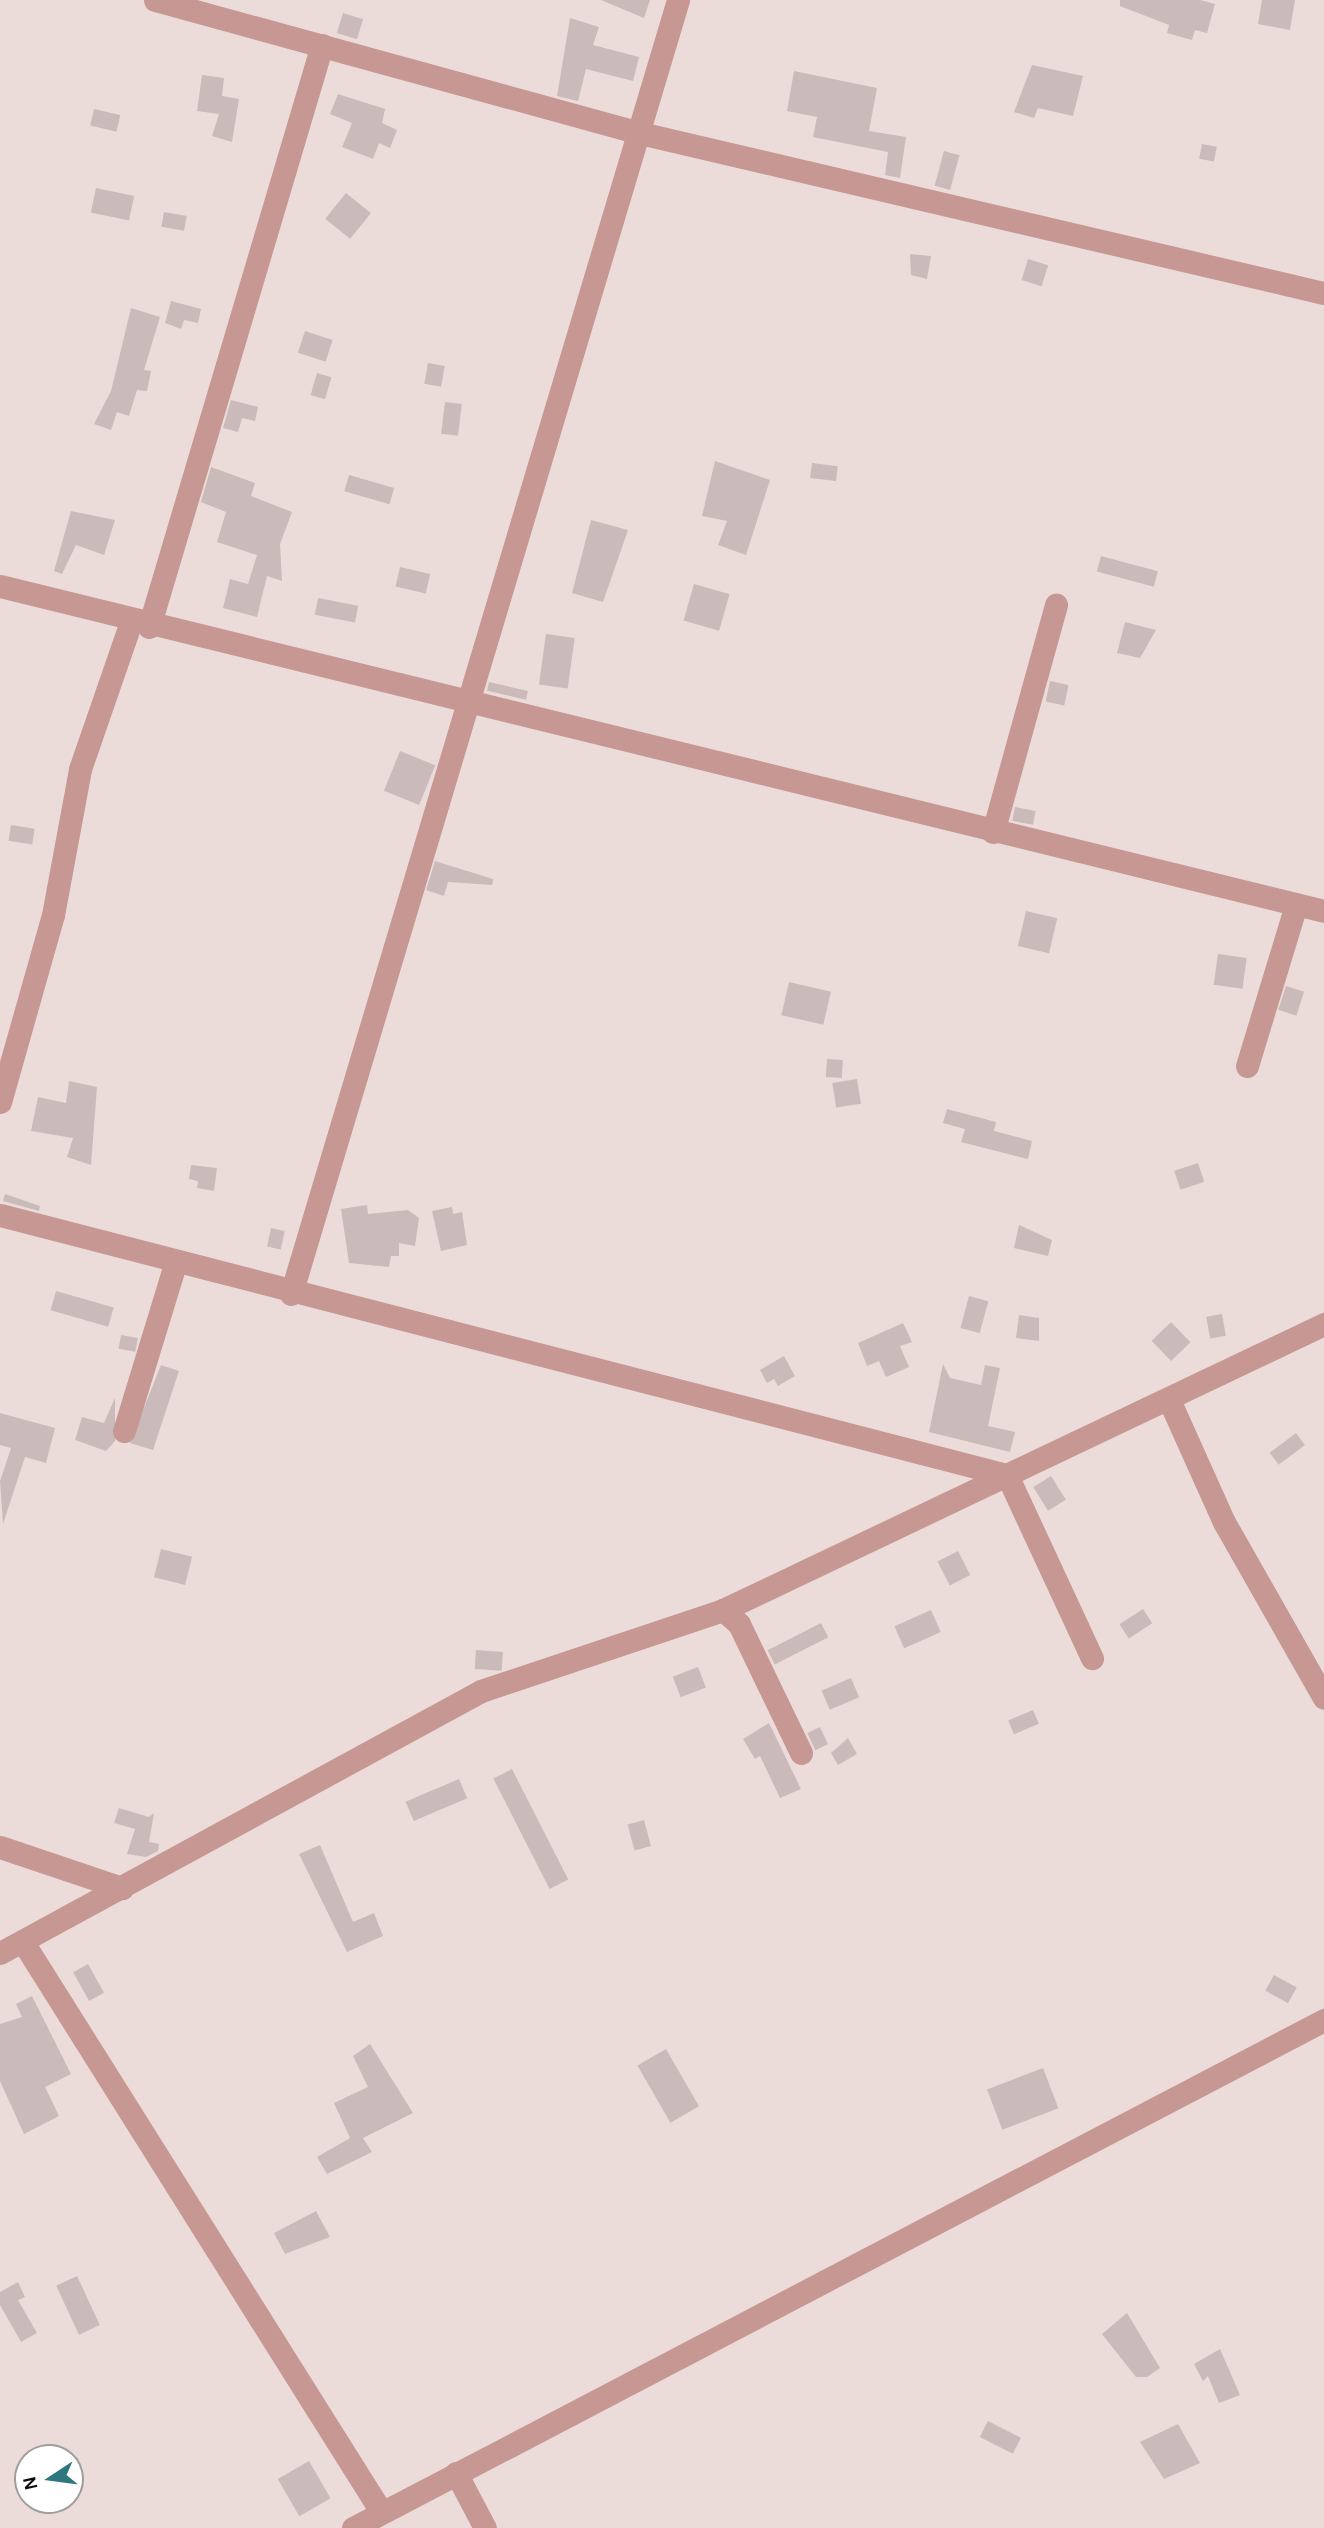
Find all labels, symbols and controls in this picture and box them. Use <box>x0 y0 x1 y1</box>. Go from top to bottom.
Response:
north arrow <box>14 2444 84 2514</box>
text: N <box>18 2474 43 2492</box>

